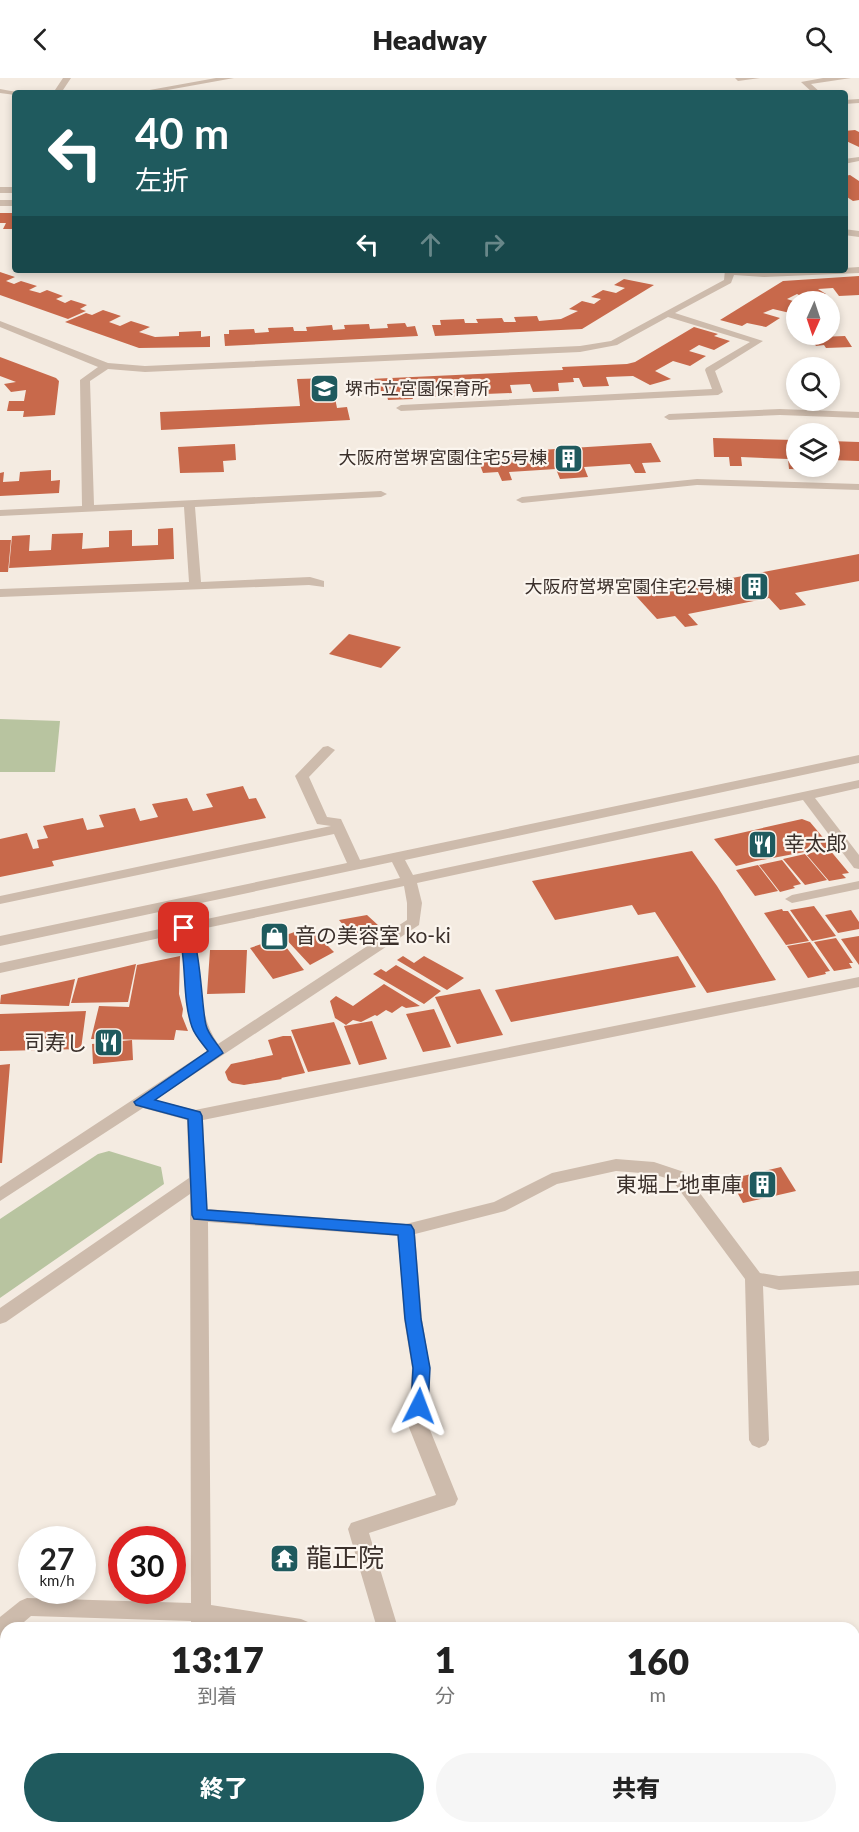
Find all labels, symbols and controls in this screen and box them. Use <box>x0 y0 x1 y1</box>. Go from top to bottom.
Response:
icon: back <box>24 23 57 56</box>
text: Headway <box>372 23 487 56</box>
icon: search <box>802 23 835 56</box>
text: 40 m <box>135 108 229 158</box>
icon: left <box>36 114 114 192</box>
text: 左折 <box>135 163 189 196</box>
icon: left <box>351 228 384 261</box>
icon: ahead <box>414 228 447 261</box>
icon: right <box>477 228 510 261</box>
north arrow <box>786 291 840 345</box>
map controls <box>786 291 840 477</box>
button: search <box>786 357 840 411</box>
school or university icon: 堺市立宮園保育所 <box>308 373 340 405</box>
place label: 堺市立宮園保育所 <box>345 377 489 399</box>
button: layers <box>786 423 840 477</box>
building icon: 大阪府営堺宮園住宅5号棟 <box>552 442 584 474</box>
place label: 大阪府営堺宮園住宅5号棟 <box>339 446 547 468</box>
building icon: 大阪府営堺宮園住宅2号棟 <box>738 571 770 603</box>
place label: 大阪府営堺宮園住宅2号棟 <box>525 575 733 597</box>
restaurant icon: 幸太郎 <box>747 828 779 860</box>
place label: 幸太郎 <box>784 830 847 855</box>
pin <box>158 902 209 953</box>
icon: arrive <box>167 911 200 944</box>
shop icon: 音の美容室 ko-ki <box>258 920 290 952</box>
place label: 音の美容室 ko-ki <box>295 922 451 947</box>
restaurant icon: 司寿し <box>92 1027 124 1059</box>
place label: 司寿し <box>24 1029 87 1054</box>
building icon: 東堀上地車庫 <box>747 1169 779 1201</box>
place label: 東堀上地車庫 <box>616 1171 742 1196</box>
position arrow <box>387 1374 451 1438</box>
speed limit sign: 30 <box>108 1526 186 1604</box>
text: 27 <box>40 1540 74 1576</box>
place label: 龍正院 <box>306 1541 384 1573</box>
temple icon: 龍正院 <box>269 1542 301 1574</box>
text: km/h <box>39 1571 75 1589</box>
text: 13:17 <box>171 1637 264 1681</box>
text: 1 <box>435 1637 456 1681</box>
text: 160 <box>626 1639 689 1683</box>
text: m <box>650 1682 666 1706</box>
text: 到着 <box>197 1683 237 1707</box>
text: 分 <box>435 1683 455 1707</box>
button: 終了 <box>24 1753 424 1822</box>
button: 共有 <box>436 1753 836 1822</box>

